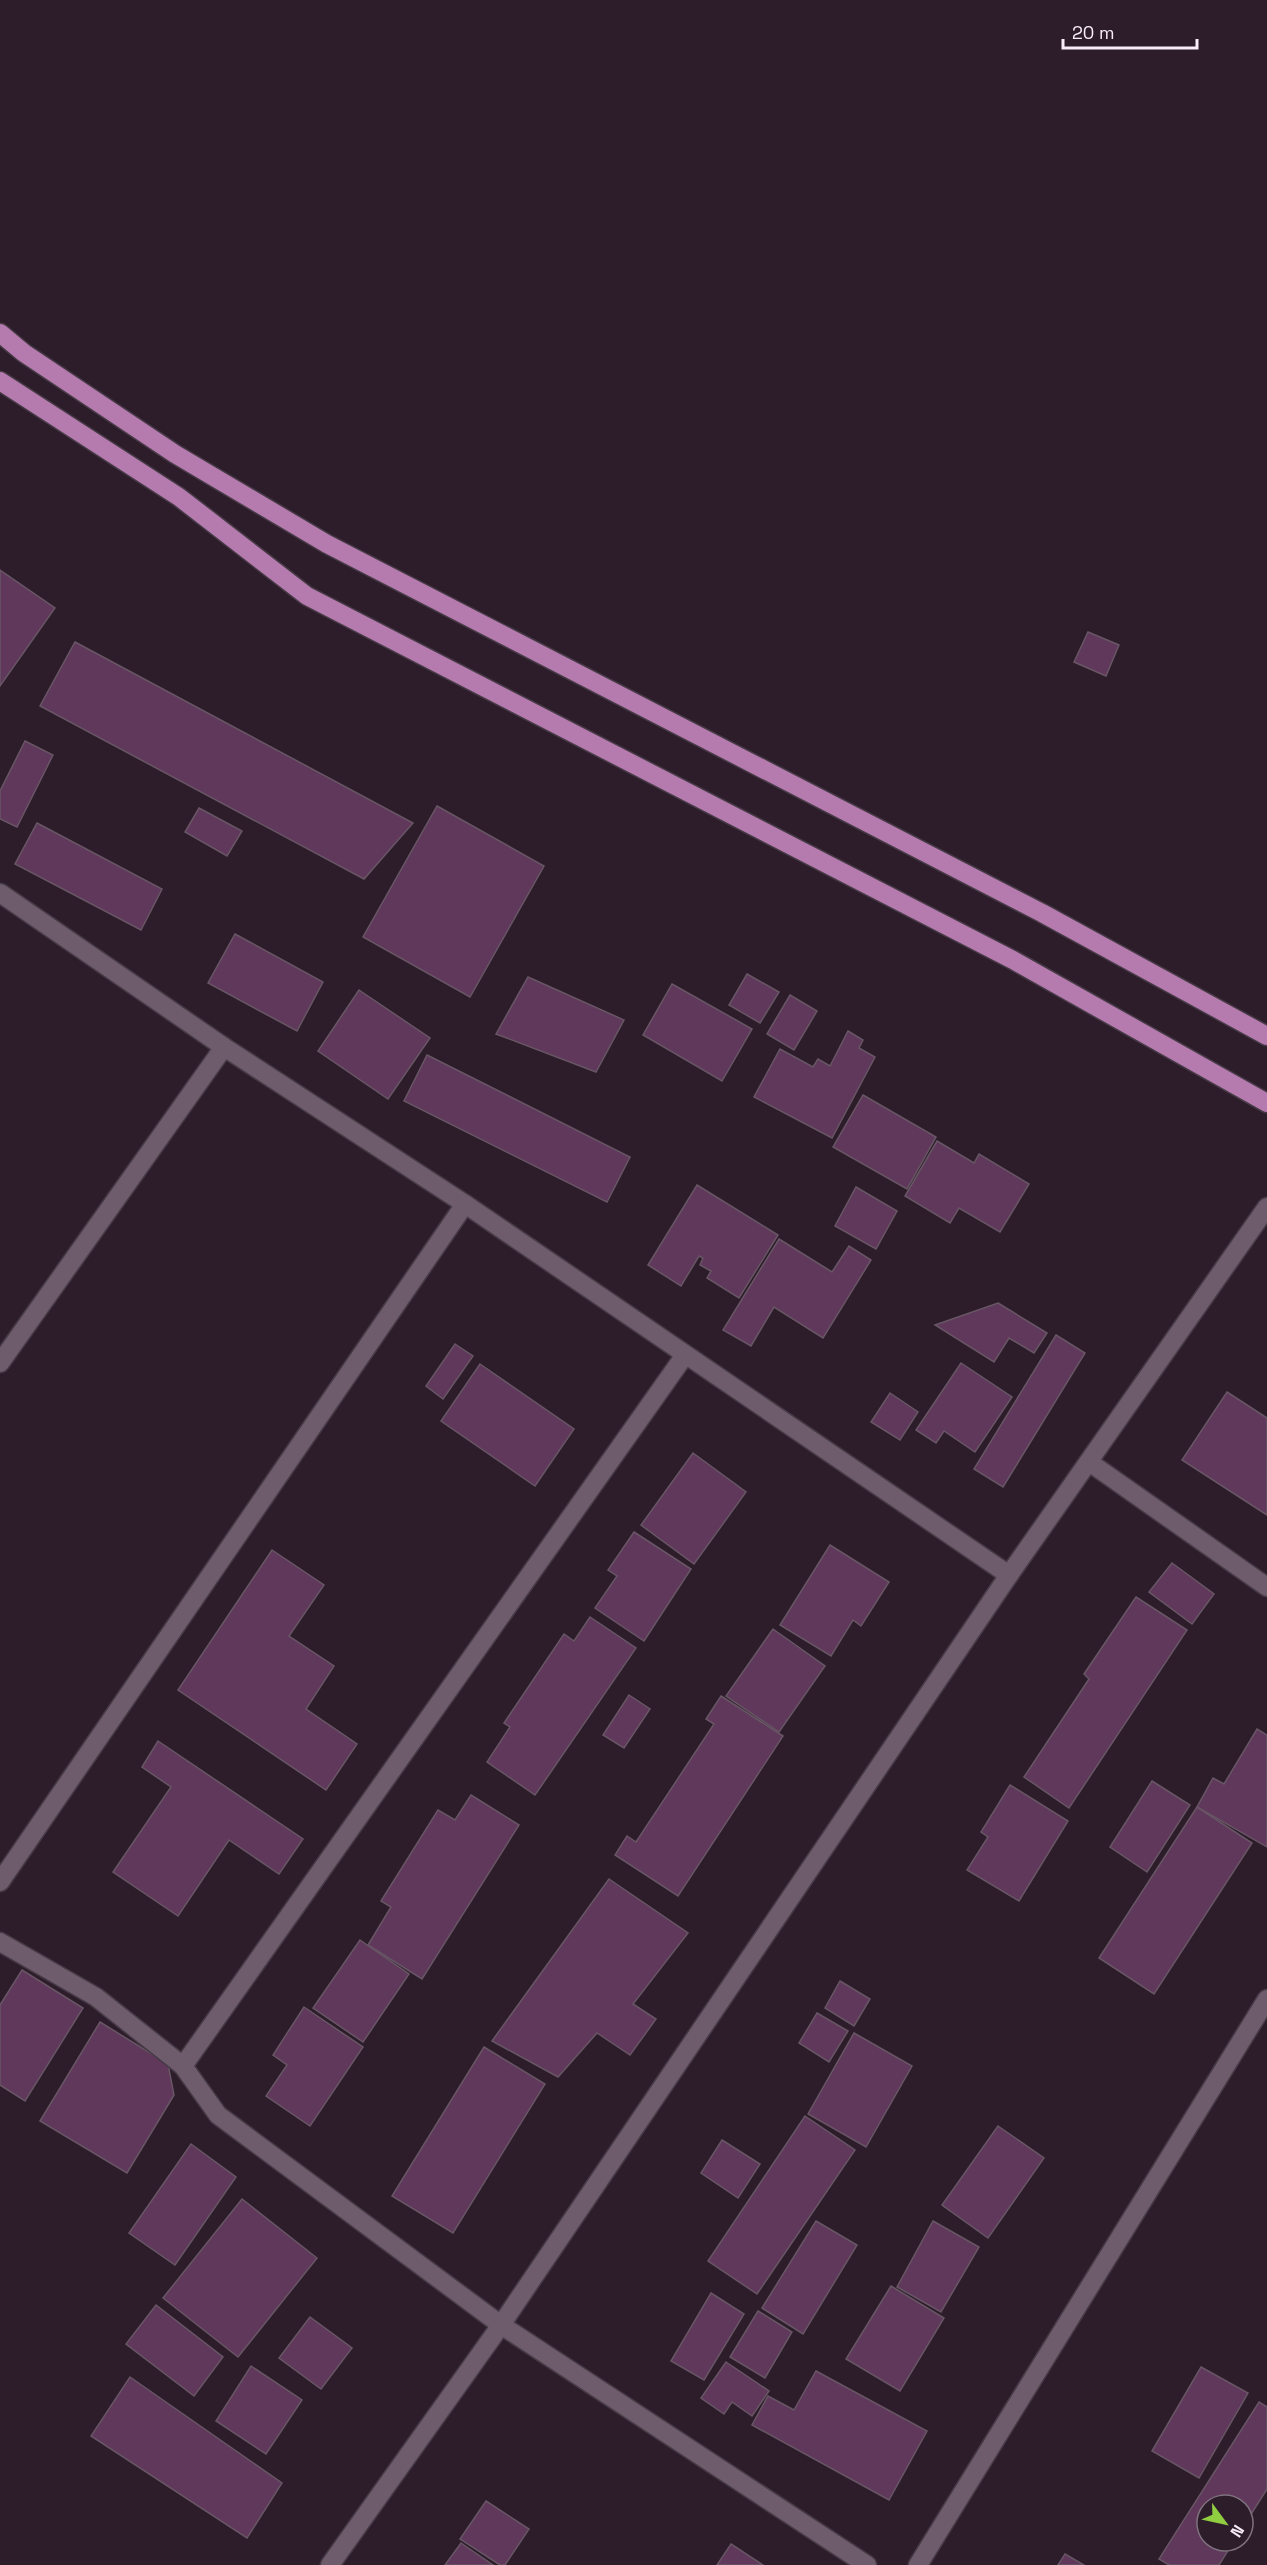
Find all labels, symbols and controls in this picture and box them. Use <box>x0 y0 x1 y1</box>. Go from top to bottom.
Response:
scale bar <box>1063 12 1196 50</box>
text: 20 m <box>1072 21 1115 44</box>
north arrow <box>1195 2493 1255 2553</box>
text: N <box>1225 2521 1249 2541</box>

